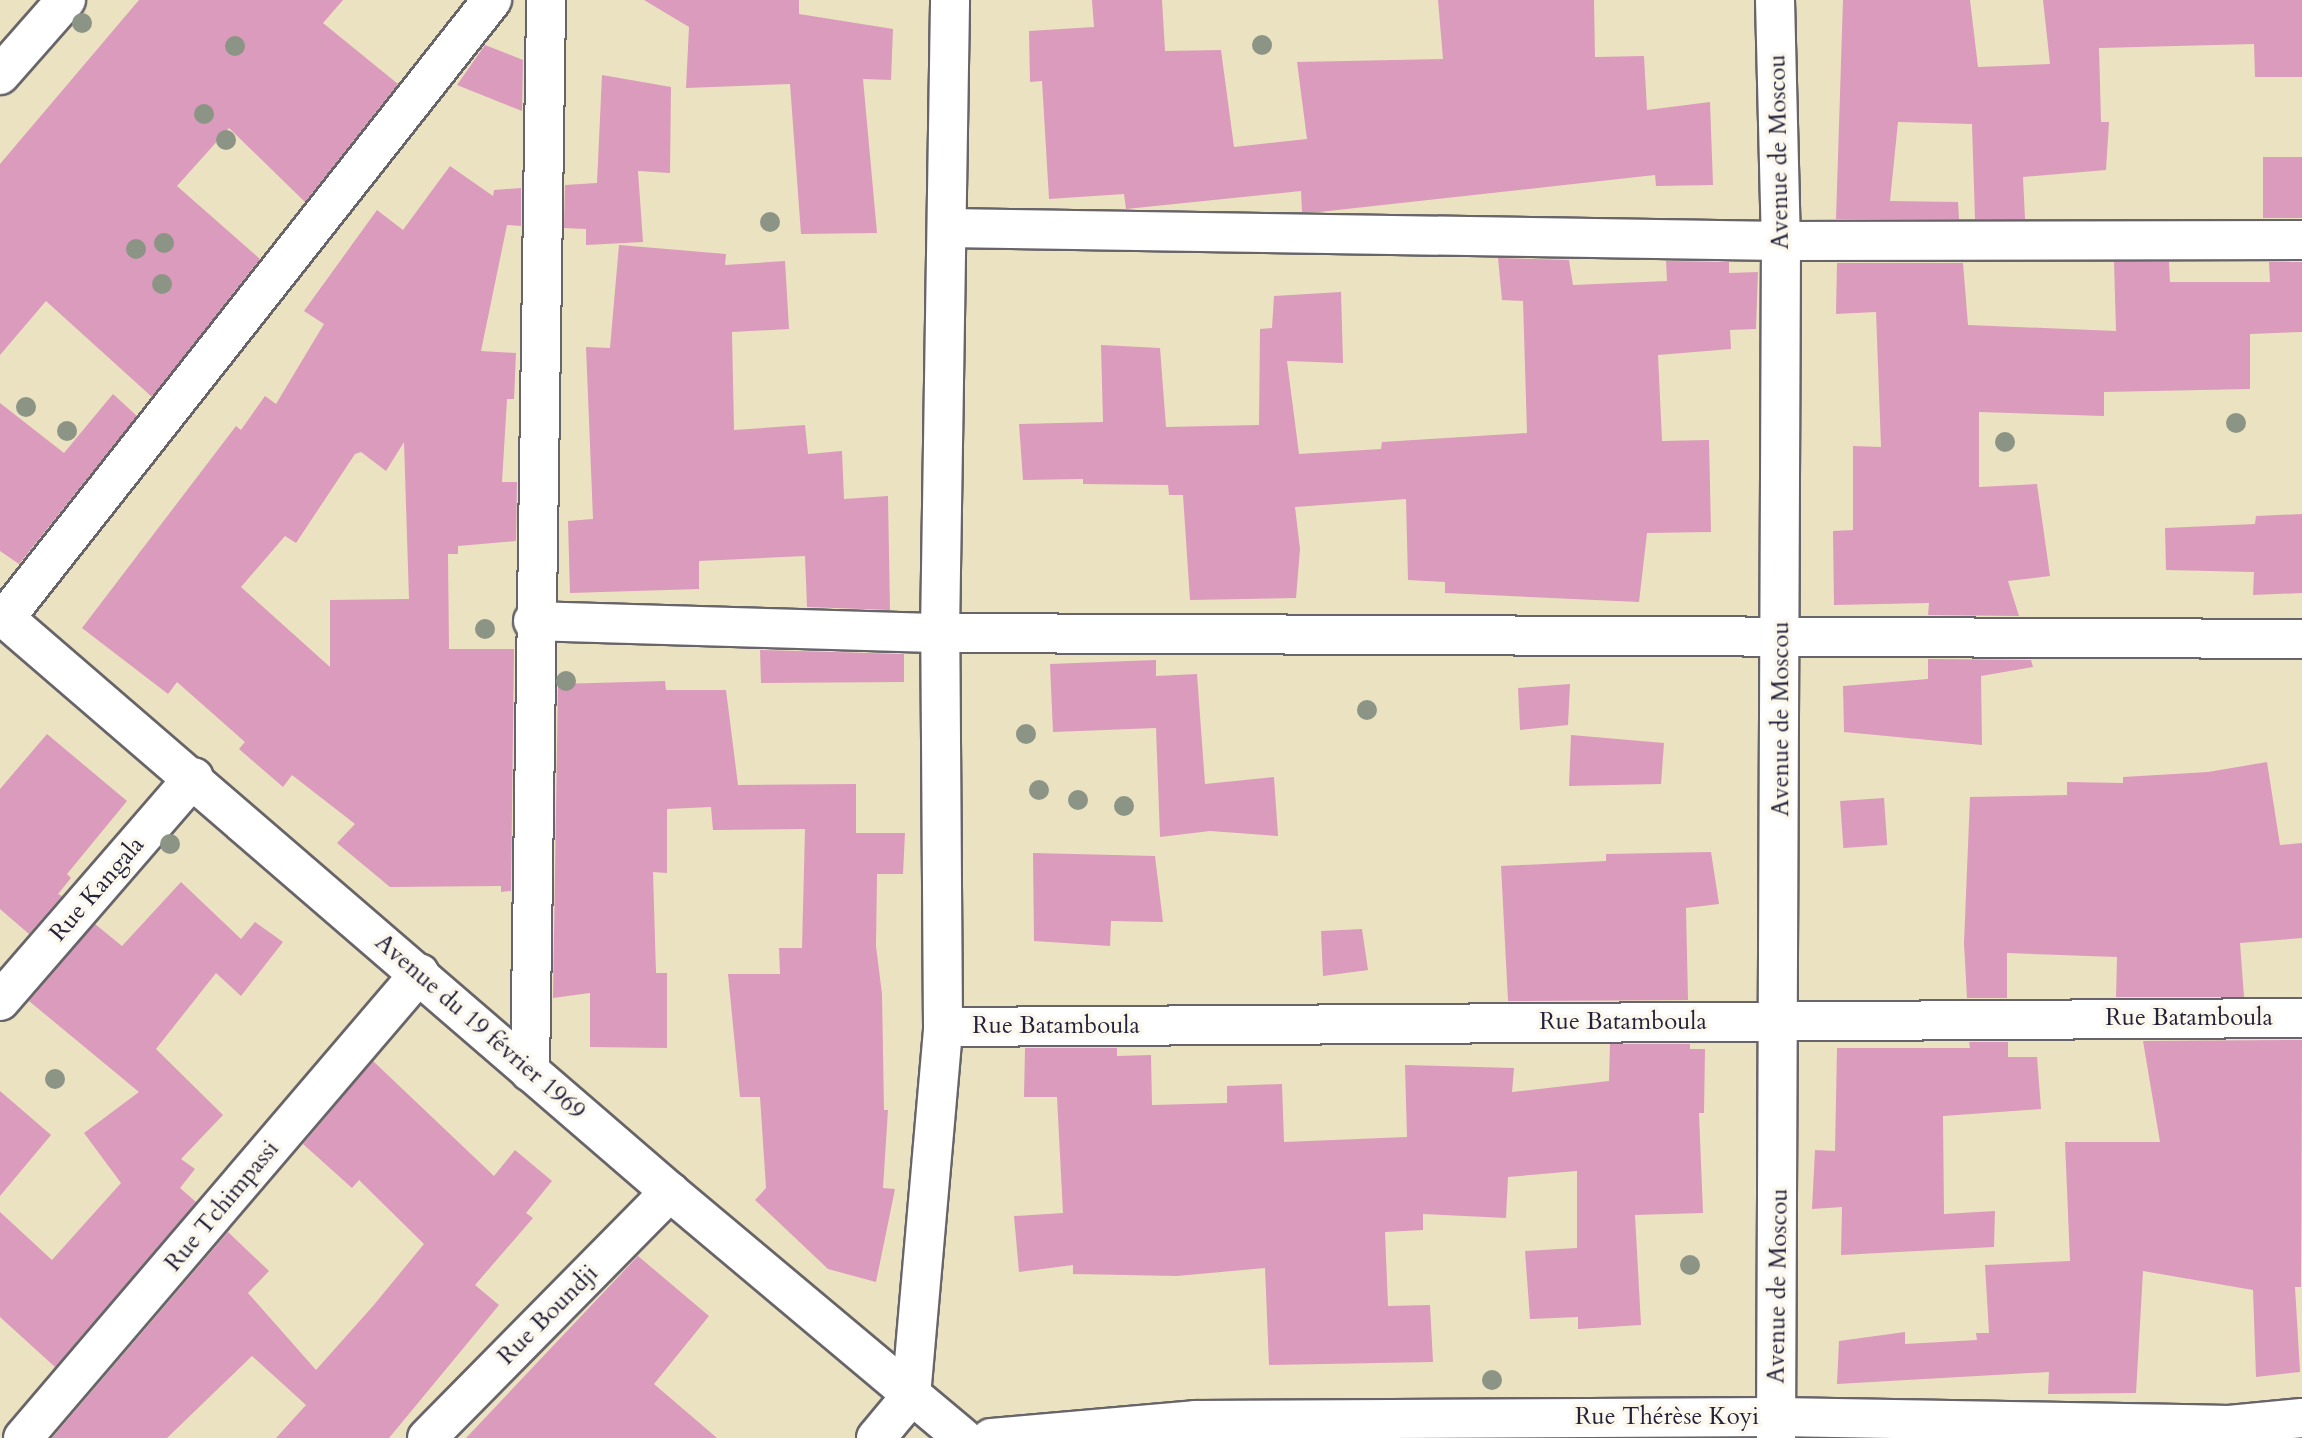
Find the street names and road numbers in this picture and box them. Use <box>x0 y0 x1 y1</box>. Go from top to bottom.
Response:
street label: Avenue de Moscou <box>1763 54 1795 250</box>
street label: Avenue de Moscou <box>1767 621 1795 817</box>
street label: Rue Kangala <box>44 831 150 947</box>
street label: Avenue du 19 février 1969 <box>369 928 591 1126</box>
street label: Rue Batamboula <box>2105 1004 2273 1032</box>
street label: Rue Batamboula <box>1539 1008 1707 1036</box>
street label: Rue Batamboula <box>972 1012 1140 1040</box>
street label: Rue Tchimpassi <box>159 1135 285 1277</box>
street label: Avenue de Moscou <box>1762 1188 1794 1384</box>
street label: Rue Boundji <box>492 1259 604 1371</box>
street label: Rue Thérèse Koyi <box>1575 1403 1759 1431</box>

